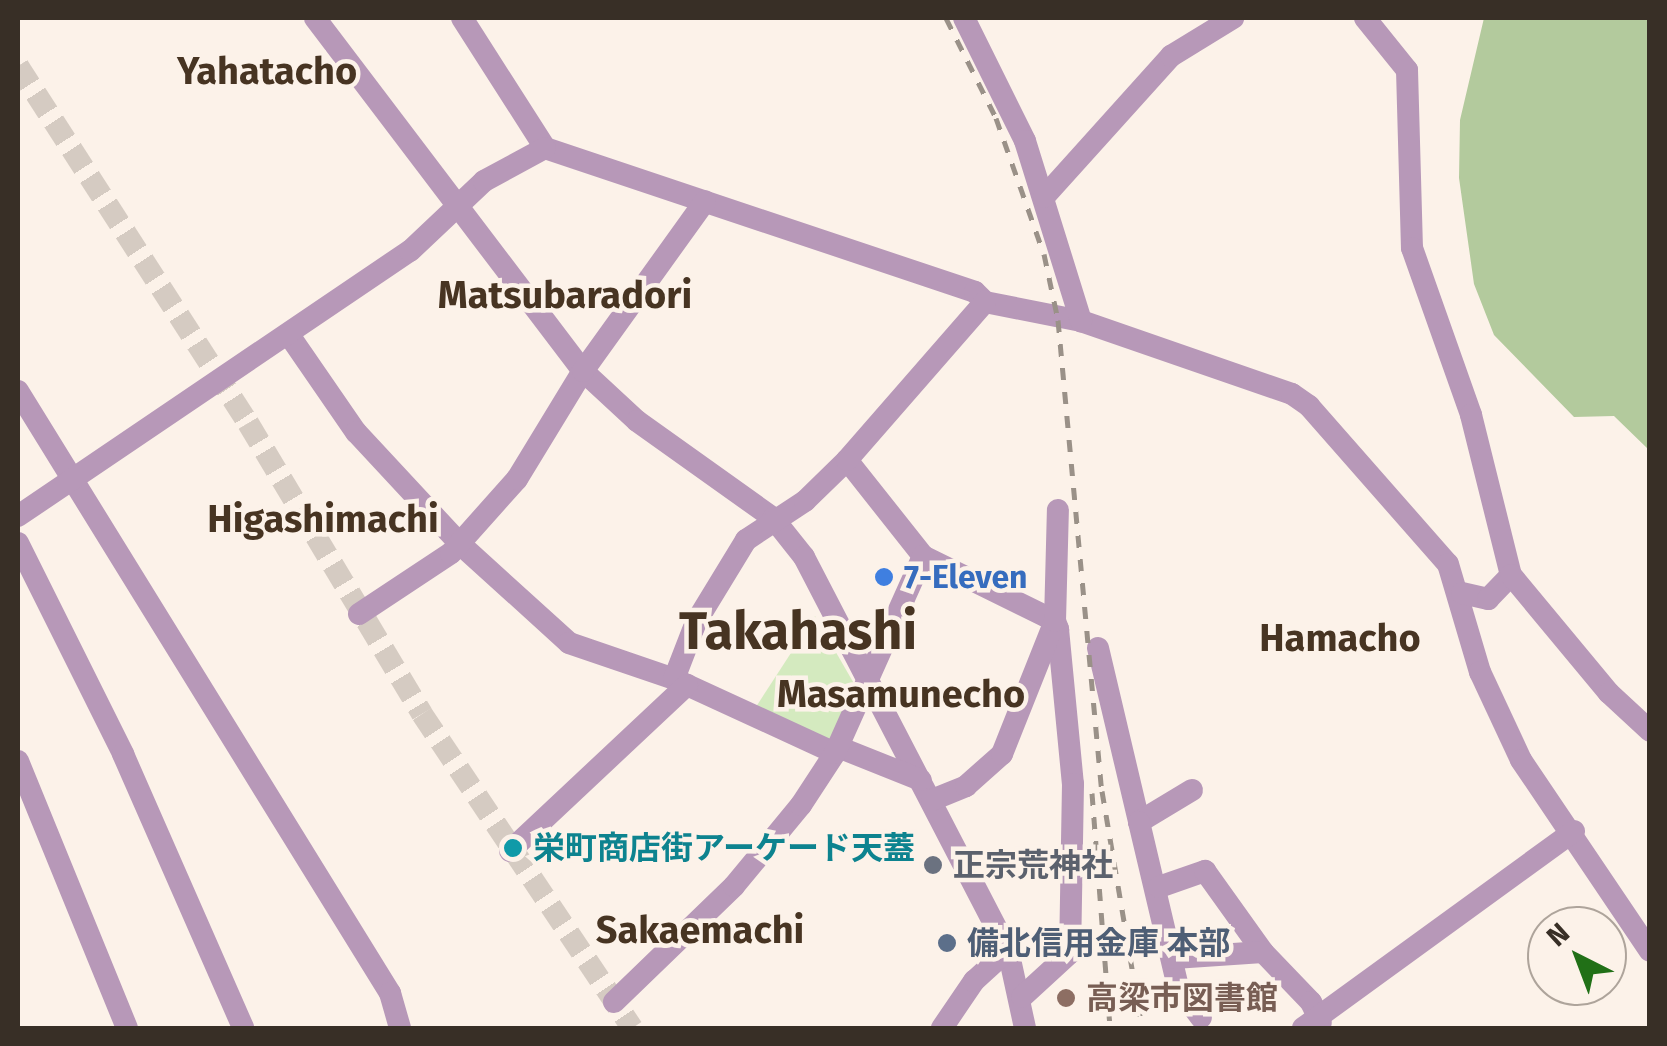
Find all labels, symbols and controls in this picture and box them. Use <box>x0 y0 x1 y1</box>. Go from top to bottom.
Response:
district label: Yahatacho <box>177 49 357 95</box>
district label: Matsubaradori <box>438 273 692 319</box>
district label: Higashimachi <box>207 497 439 543</box>
place label: 7-Eleven <box>904 558 1028 596</box>
marker: 7-Eleven <box>873 566 895 588</box>
district label: Takahashi <box>679 601 917 663</box>
district label: Hamacho <box>1259 616 1421 662</box>
district label: Masamunecho <box>777 672 1025 718</box>
place label: 栄町商店街アーケード天蓋 <box>533 829 915 867</box>
marker: 栄町商店街アーケード天蓋 <box>502 837 524 859</box>
place label: 正宗荒神社 <box>953 846 1113 884</box>
marker: 正宗荒神社 <box>922 854 944 876</box>
north arrow <box>1527 906 1627 1006</box>
district label: Sakaemachi <box>596 908 804 954</box>
text: N <box>1540 916 1576 953</box>
place label: 備北信用金庫 本部 <box>967 924 1231 962</box>
marker: 備北信用金庫 本部 <box>936 932 958 954</box>
place label: 高梁市図書館 <box>1086 979 1278 1017</box>
marker: 高梁市図書館 <box>1055 987 1077 1009</box>

